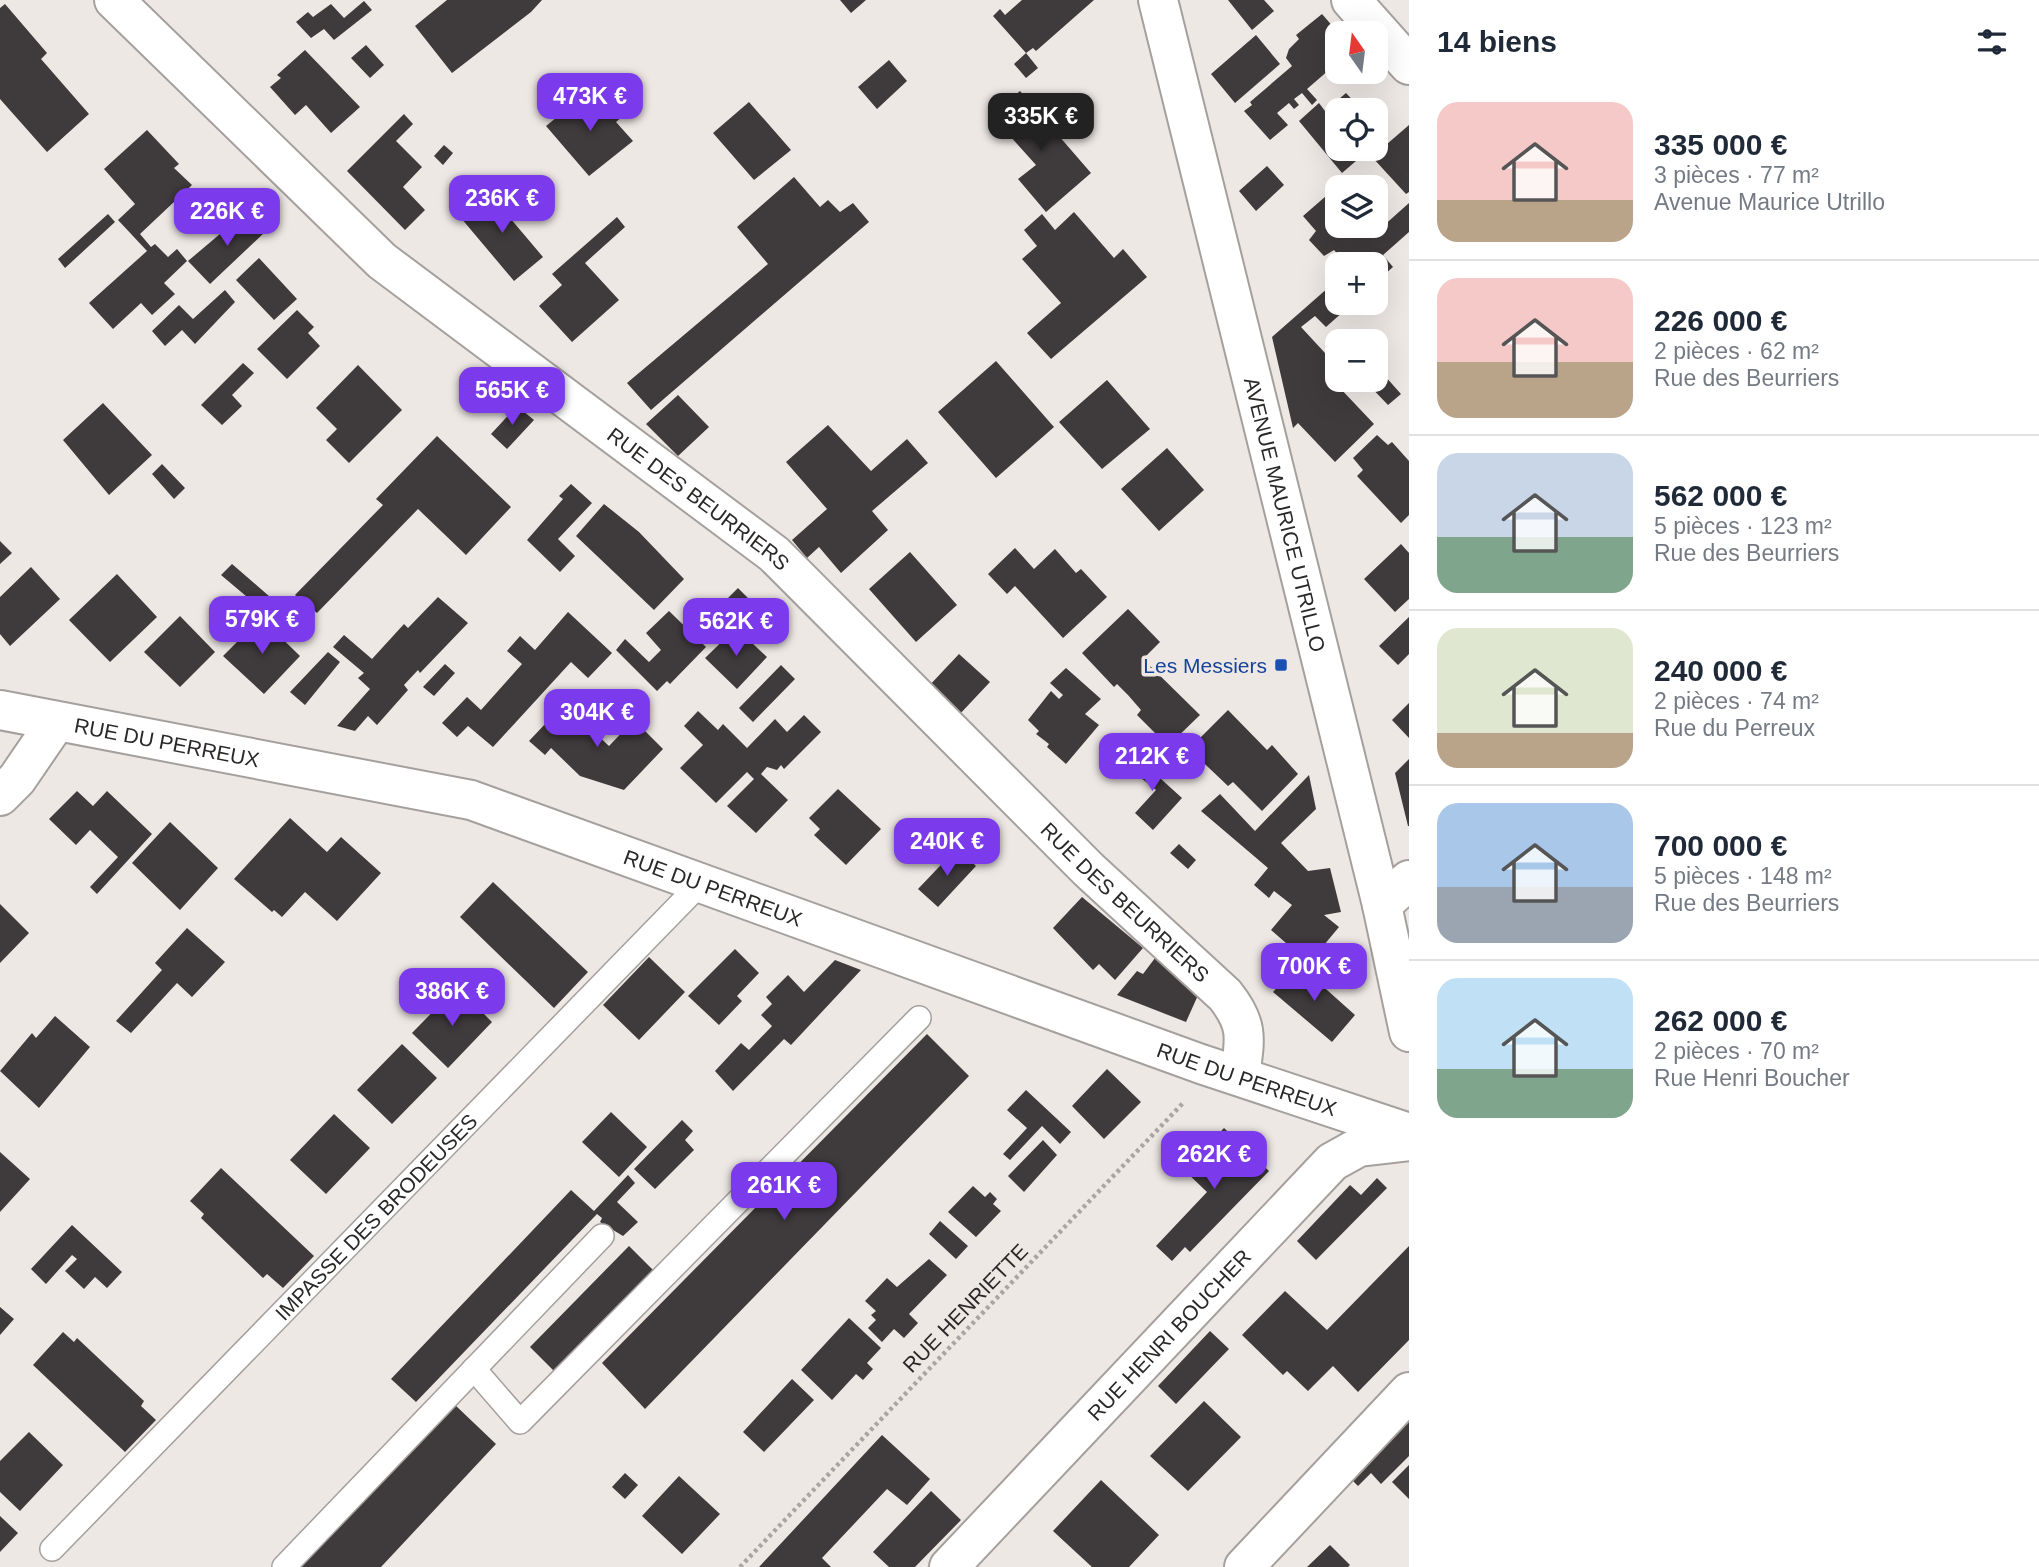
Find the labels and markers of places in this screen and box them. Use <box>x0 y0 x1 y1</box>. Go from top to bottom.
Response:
pin: 473K € <box>533 74 647 133</box>
pin: 335K € <box>984 94 1098 153</box>
pin: 236K € <box>445 176 559 235</box>
pin: 226K € <box>170 188 284 248</box>
pin: 565K € <box>455 368 569 427</box>
pin: 579K € <box>205 596 319 656</box>
pin: 562K € <box>679 598 793 658</box>
place label: Les Messiers <box>1143 654 1267 677</box>
marker: Les Messiers <box>1273 657 1289 673</box>
pin: 304K € <box>540 690 654 749</box>
pin: 212K € <box>1095 734 1209 793</box>
pin: 240K € <box>890 818 1004 878</box>
pin: 700K € <box>1257 944 1371 1003</box>
pin: 386K € <box>395 968 509 1028</box>
pin: 262K € <box>1157 1132 1271 1191</box>
pin: 261K € <box>727 1162 841 1222</box>

